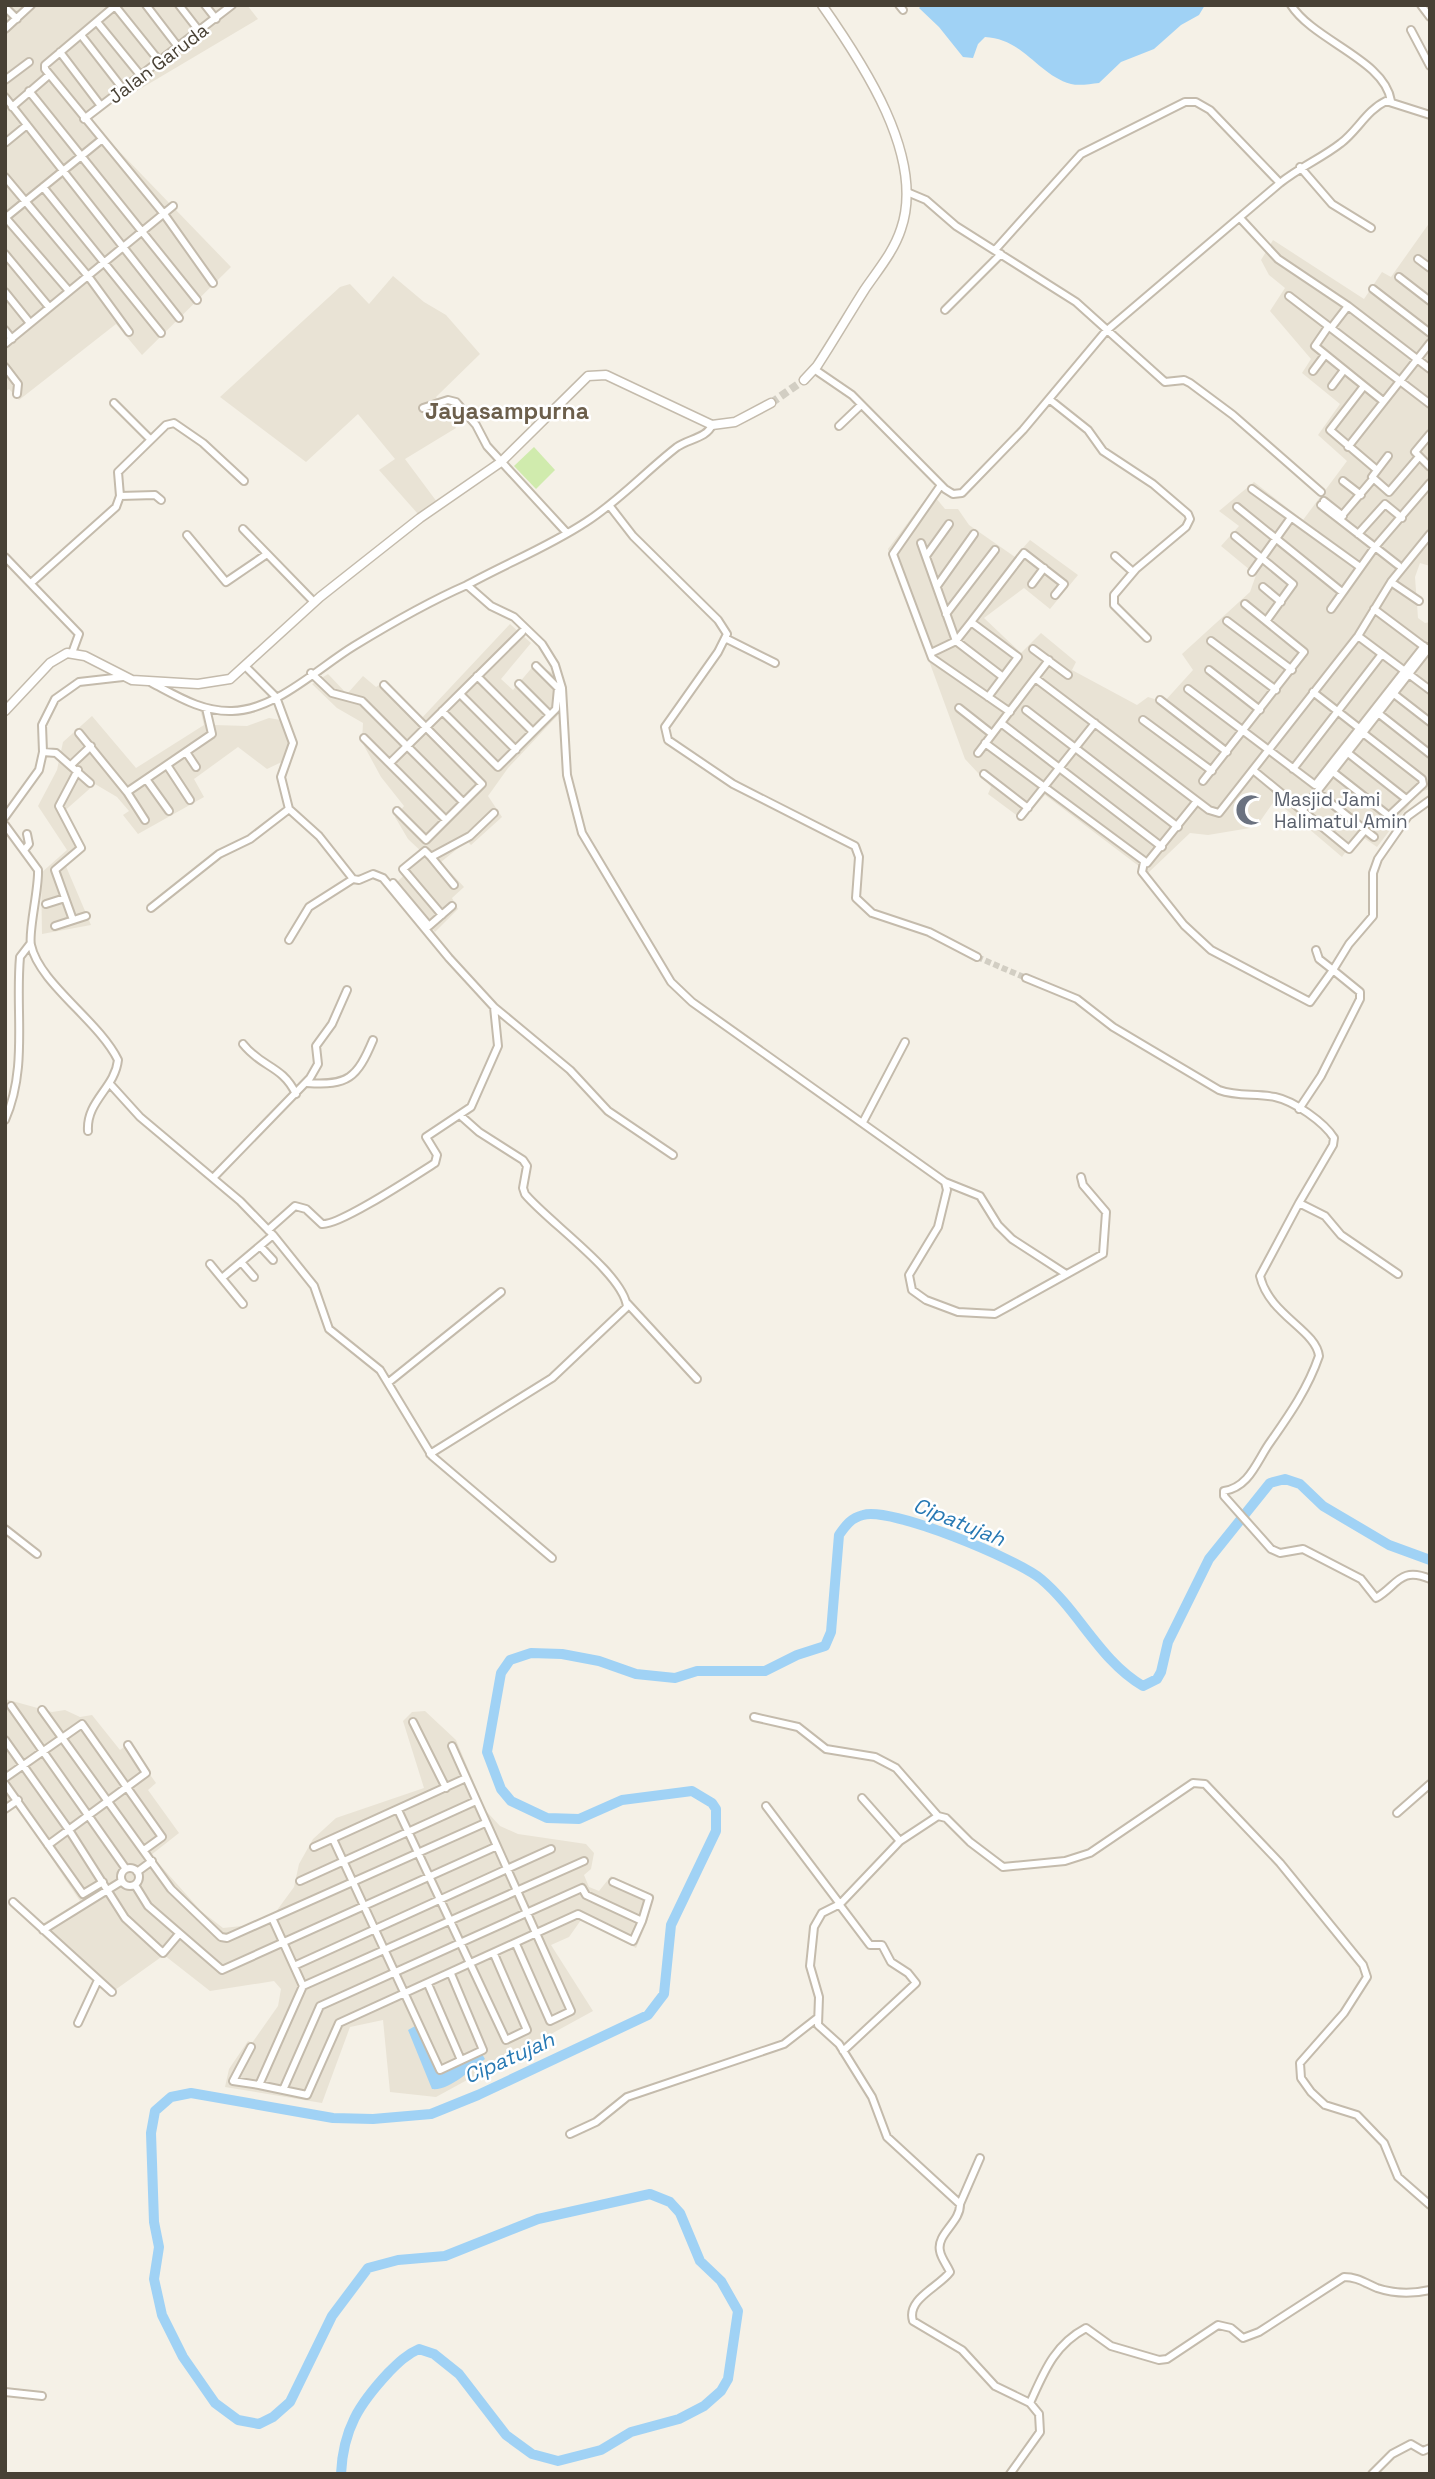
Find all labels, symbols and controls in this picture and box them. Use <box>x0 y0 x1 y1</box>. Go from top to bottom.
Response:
street label: Jalan Garuda <box>103 17 213 109</box>
district label: Jayasampurna <box>425 396 589 426</box>
place label: Masjid Jami Halimatul Amin <box>1274 787 1408 834</box>
mosque icon: Masjid Jami Halimatul Amin <box>1234 793 1268 827</box>
water label: Cipatujah <box>910 1491 1010 1552</box>
water label: Cipatujah <box>459 2025 559 2089</box>

